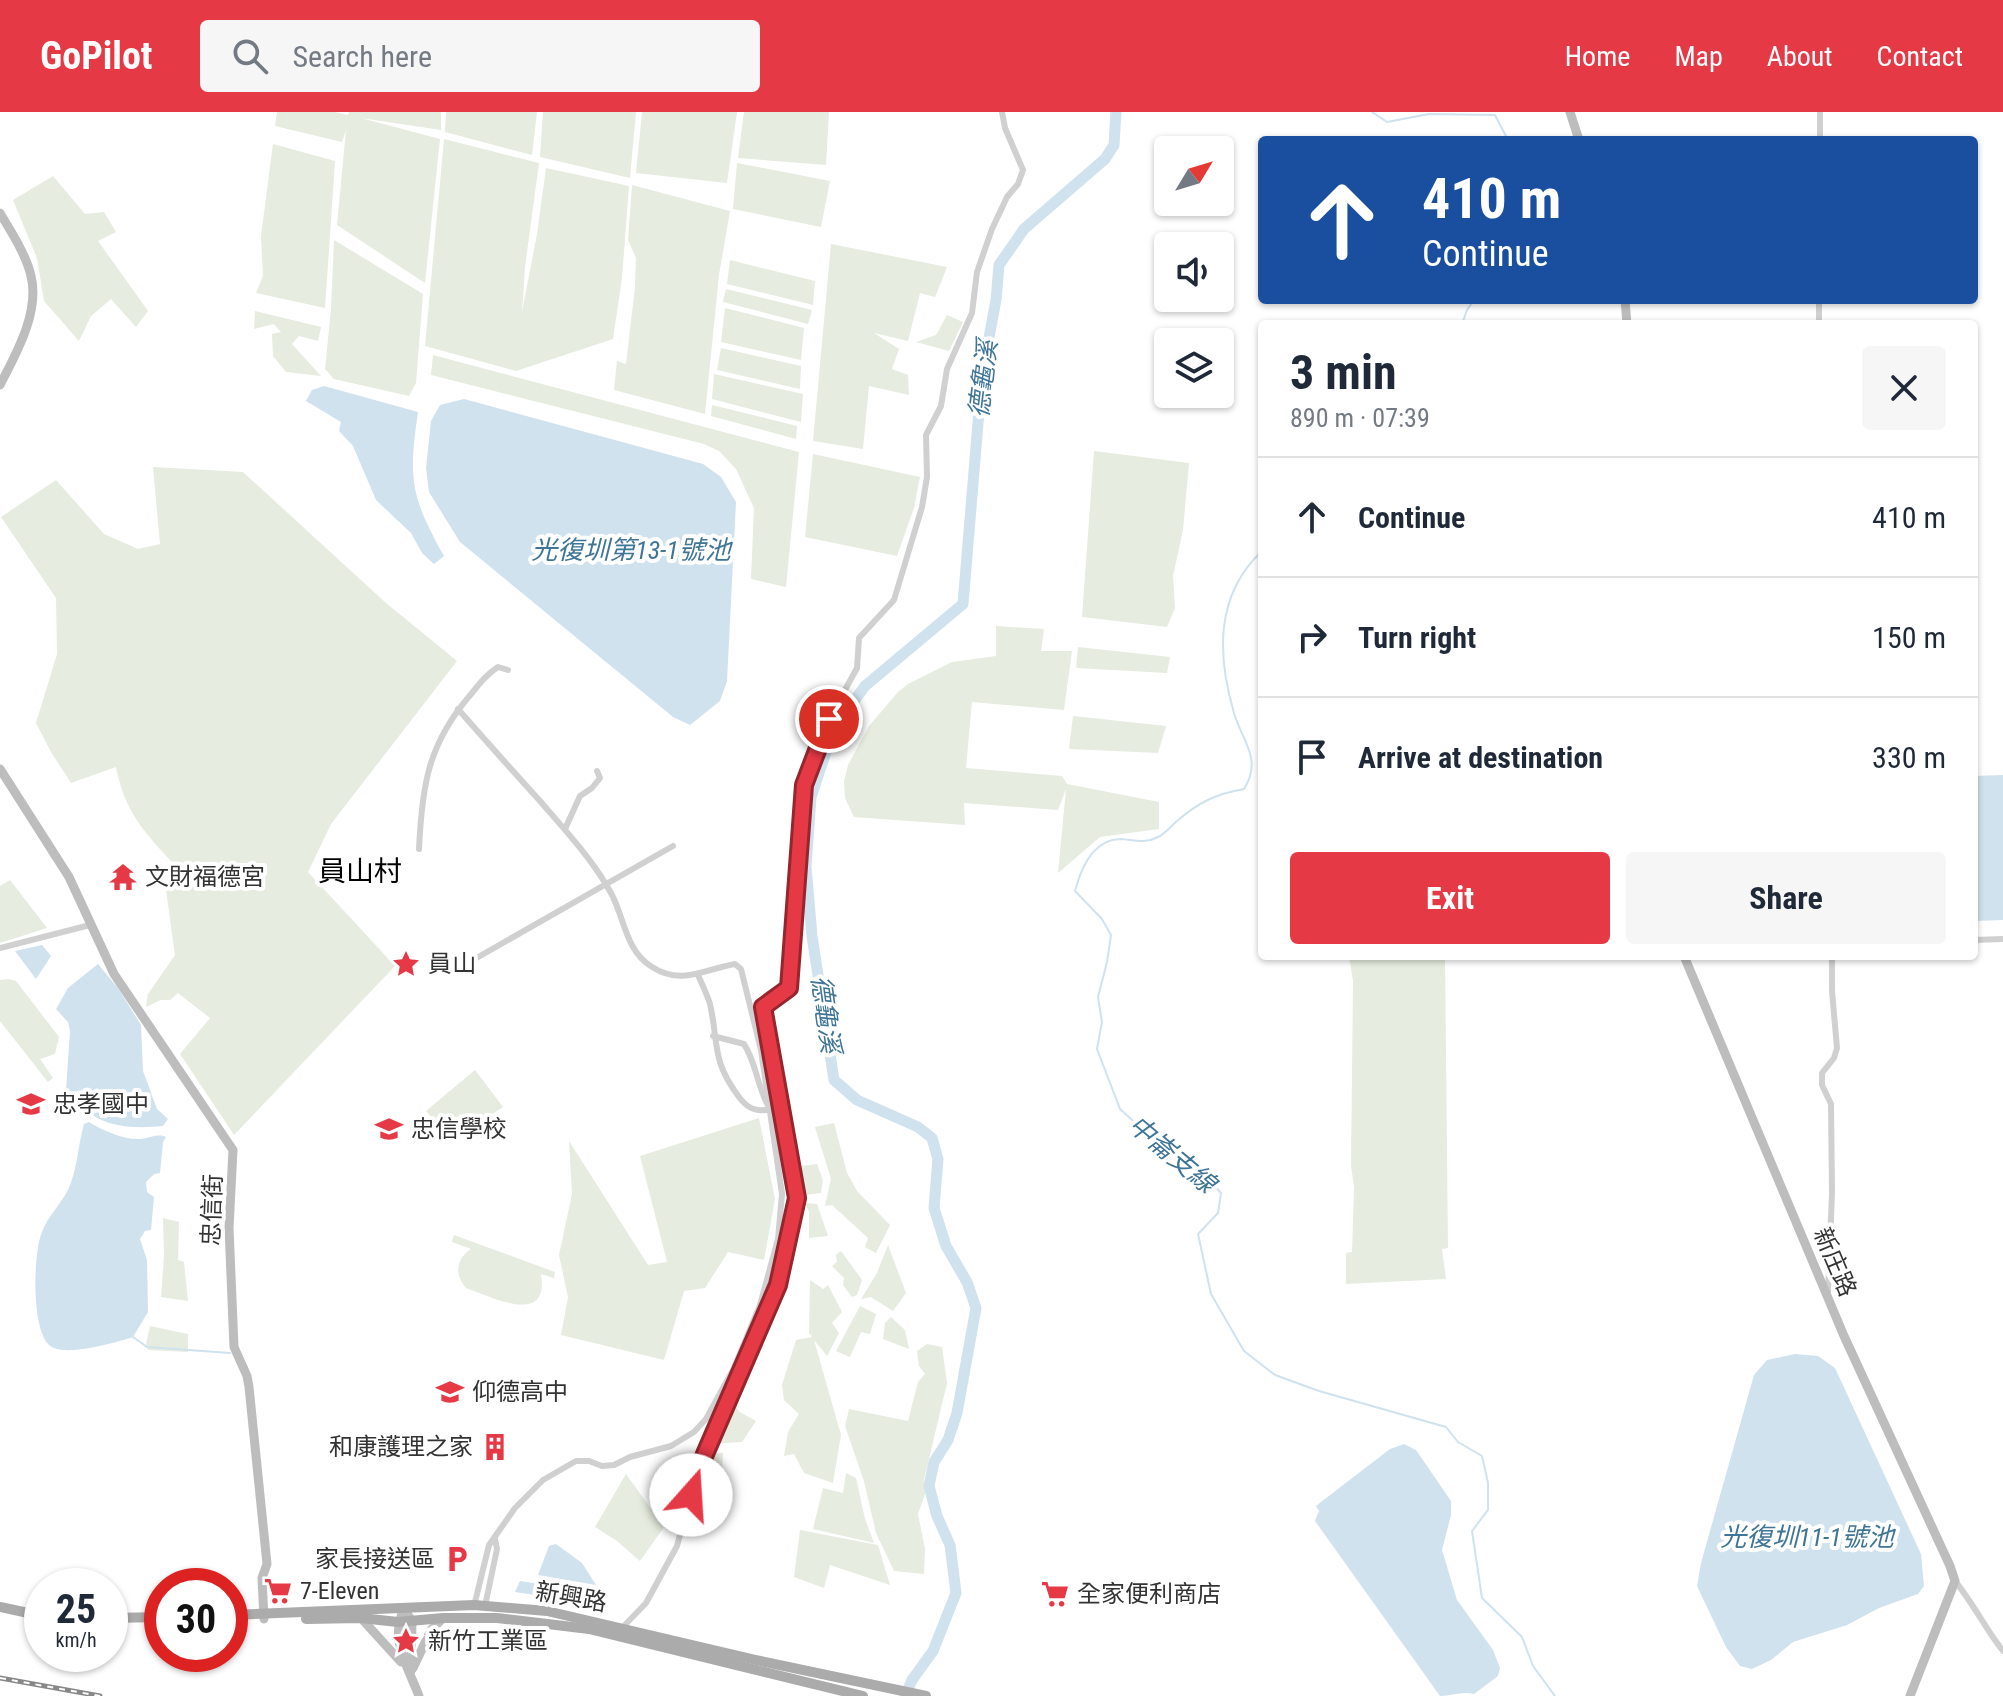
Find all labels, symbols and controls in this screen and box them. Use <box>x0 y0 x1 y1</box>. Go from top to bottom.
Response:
search box <box>200 20 760 92</box>
text: GoPilot <box>40 34 152 78</box>
icon: search <box>228 34 272 78</box>
text: Search here <box>292 39 432 74</box>
text: Home <box>1565 40 1630 73</box>
text: Map <box>1674 40 1723 73</box>
text: About <box>1767 40 1833 73</box>
text: Contact <box>1877 40 1963 73</box>
north arrow <box>1154 136 1234 216</box>
map controls <box>1154 136 1234 408</box>
text: 410 m <box>1422 166 1561 232</box>
icon: ahead <box>1290 168 1394 272</box>
button: sound <box>1154 232 1234 312</box>
text: Continue <box>1422 233 1549 275</box>
button: layers <box>1154 328 1234 408</box>
water label: 德龜溪 <box>963 335 1003 420</box>
text: 3 min <box>1290 344 1397 401</box>
button: close <box>1862 346 1946 430</box>
text: 890 m · 07:39 <box>1290 403 1430 433</box>
icon: ahead <box>1290 495 1334 539</box>
text: Continue <box>1358 500 1465 535</box>
text: 410 m <box>1872 500 1946 535</box>
water label: 光復圳第13-1號池 <box>531 535 734 565</box>
icon: right <box>1290 615 1334 659</box>
text: Turn right <box>1358 620 1476 655</box>
text: 150 m <box>1872 620 1946 655</box>
pin <box>795 685 863 753</box>
icon: arrive <box>807 697 851 741</box>
icon: arrive <box>1290 735 1334 779</box>
text: Arrive at destination <box>1358 740 1603 775</box>
text: 330 m <box>1872 740 1946 775</box>
button: Exit <box>1290 852 1610 944</box>
button: Share <box>1626 852 1946 944</box>
district label: 員山村 <box>318 855 402 888</box>
temple icon: 文財福德宮 <box>108 862 138 892</box>
place label: 文財福德宮 <box>145 863 265 891</box>
place icon: 員山 <box>391 949 421 979</box>
place label: 員山 <box>428 950 476 978</box>
water label: 德龜溪 <box>806 973 847 1059</box>
school or university icon: 忠孝國中 <box>16 1089 46 1119</box>
place label: 忠孝國中 <box>53 1090 149 1118</box>
water label: 中崙支線 <box>1123 1109 1224 1201</box>
school or university icon: 忠信學校 <box>374 1114 404 1144</box>
place label: 忠信學校 <box>411 1115 507 1143</box>
street label: 忠信街 <box>197 1174 227 1246</box>
street label: 新庄路 <box>1808 1223 1862 1301</box>
school or university icon: 仰德高中 <box>435 1377 465 1407</box>
place label: 仰德高中 <box>472 1378 568 1406</box>
building icon: 和康護理之家 <box>480 1432 510 1462</box>
place label: 和康護理之家 <box>329 1433 473 1461</box>
position arrow <box>649 1453 733 1537</box>
water label: 光復圳11-1號池 <box>1720 1522 1897 1552</box>
parking icon: 家長接送區 <box>442 1544 472 1574</box>
place label: 家長接送區 <box>315 1545 435 1573</box>
speed limit sign: 30 <box>144 1568 248 1672</box>
supermarket icon: 7-Eleven <box>263 1576 293 1606</box>
place label: 7-Eleven <box>300 1577 379 1605</box>
street label: 新興路 <box>533 1577 609 1617</box>
supermarket icon: 全家便利商店 <box>1040 1579 1070 1609</box>
place label: 全家便利商店 <box>1077 1580 1221 1608</box>
text: 25 <box>56 1586 96 1633</box>
place icon: 新竹工業區 <box>391 1626 421 1656</box>
place label: 新竹工業區 <box>428 1627 548 1655</box>
text: km/h <box>55 1628 97 1652</box>

